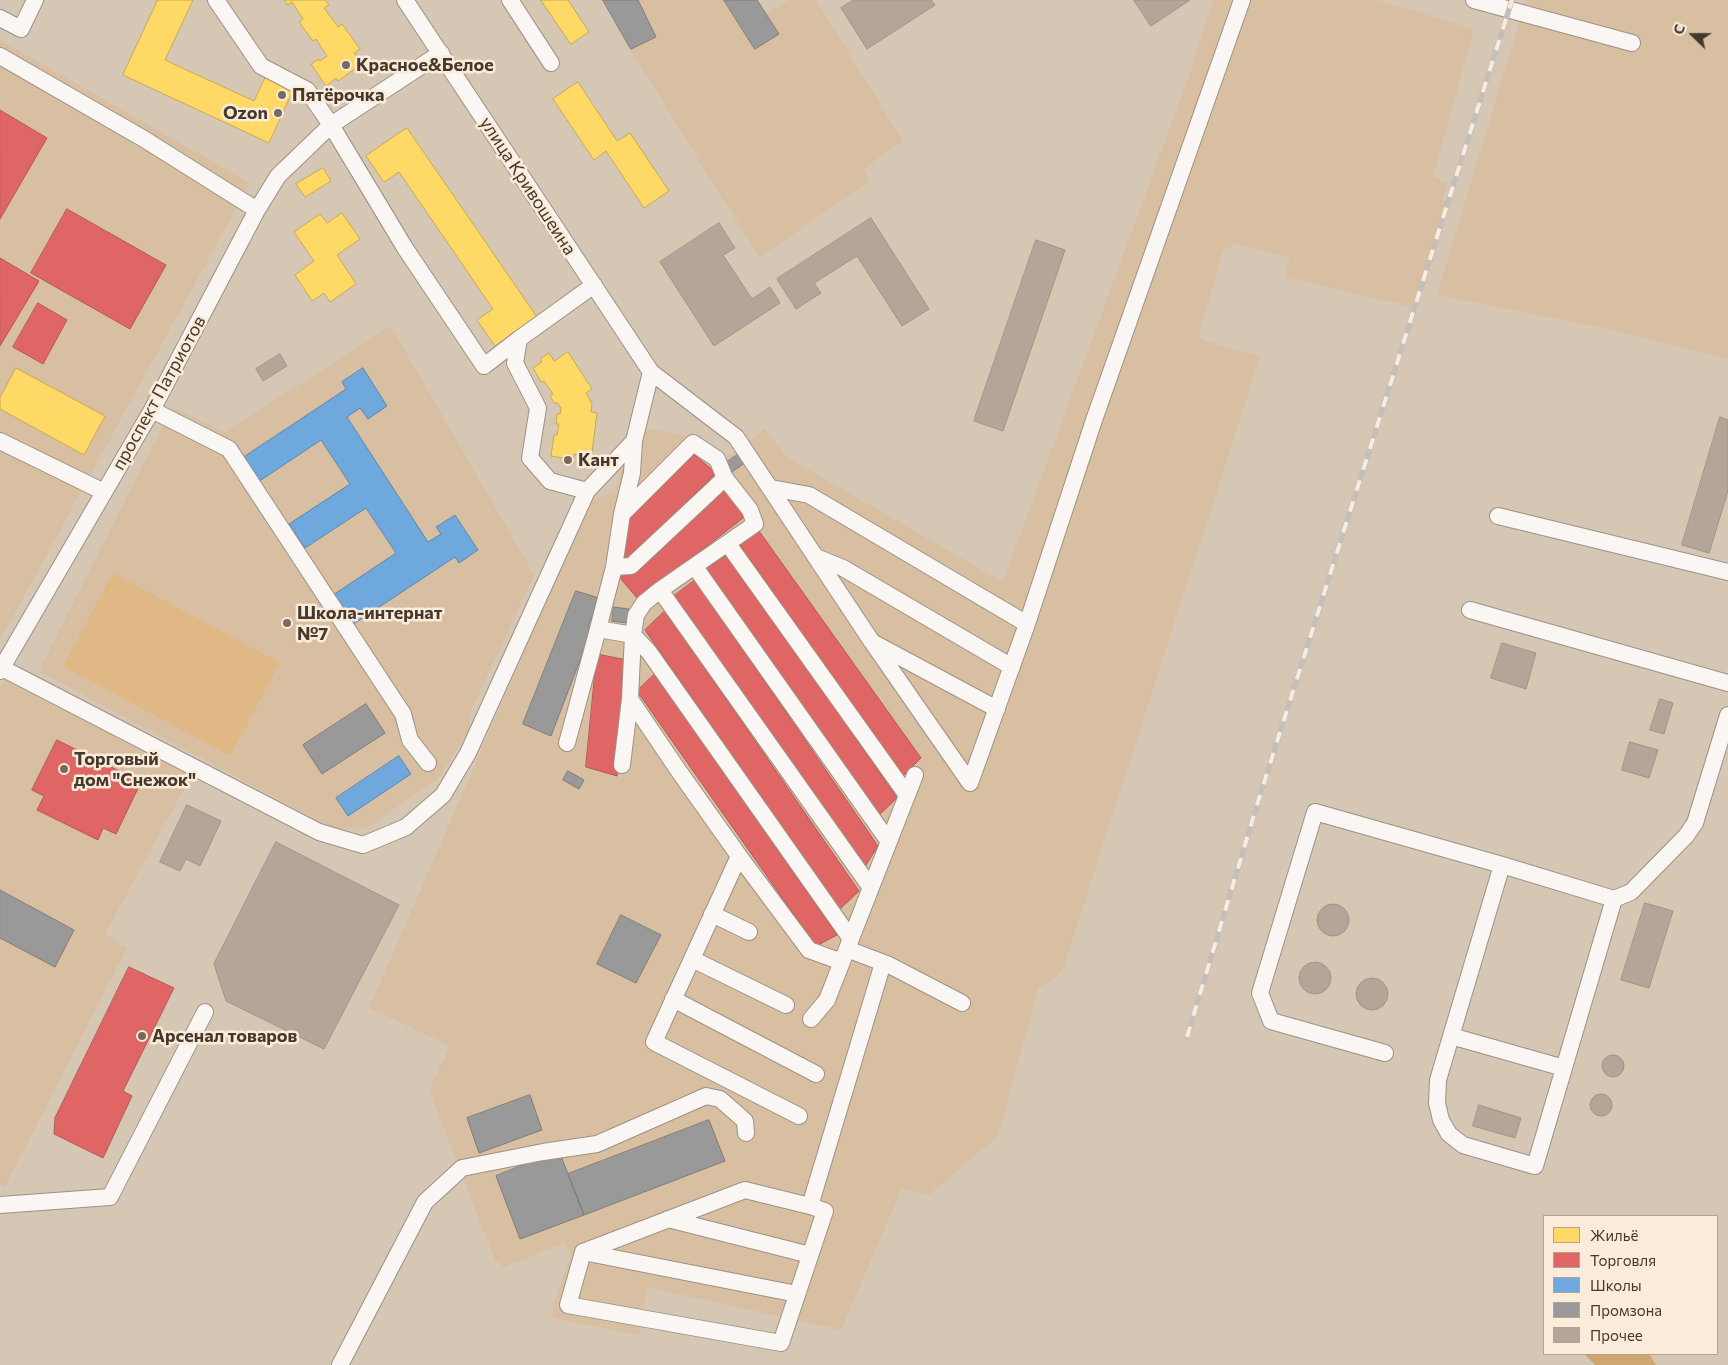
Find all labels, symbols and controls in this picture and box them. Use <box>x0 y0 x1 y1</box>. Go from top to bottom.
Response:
north arrow <box>1668 10 1718 60</box>
text: С <box>1669 22 1688 37</box>
place label: Красное&Белое <box>356 54 494 76</box>
marker: Красное&Белое <box>340 59 352 71</box>
place label: Пятёрочка <box>292 84 384 106</box>
marker: Пятёрочка <box>276 89 288 101</box>
place label: Ozon <box>223 102 268 124</box>
marker: Ozon <box>272 107 284 119</box>
street label: улица Кривошеина <box>475 113 581 259</box>
street label: проспект Патриотов <box>108 312 210 474</box>
place label: Кант <box>578 449 619 471</box>
marker: Кант <box>562 454 574 466</box>
place label: Школа-интернат №7 <box>297 602 442 644</box>
marker: Школа-интернат №7 <box>281 617 293 629</box>
place label: Торговый дом "Снежок" <box>74 748 196 791</box>
marker: Торговый дом "Снежок" <box>58 763 70 775</box>
place label: Арсенал товаров <box>152 1025 297 1047</box>
marker: Арсенал товаров <box>136 1030 148 1042</box>
legend <box>1543 1215 1718 1355</box>
text: Жильё <box>1590 1226 1638 1244</box>
text: Торговля <box>1590 1251 1656 1269</box>
text: Школы <box>1590 1276 1642 1294</box>
text: Промзона <box>1590 1301 1662 1319</box>
text: Прочее <box>1590 1326 1643 1344</box>

